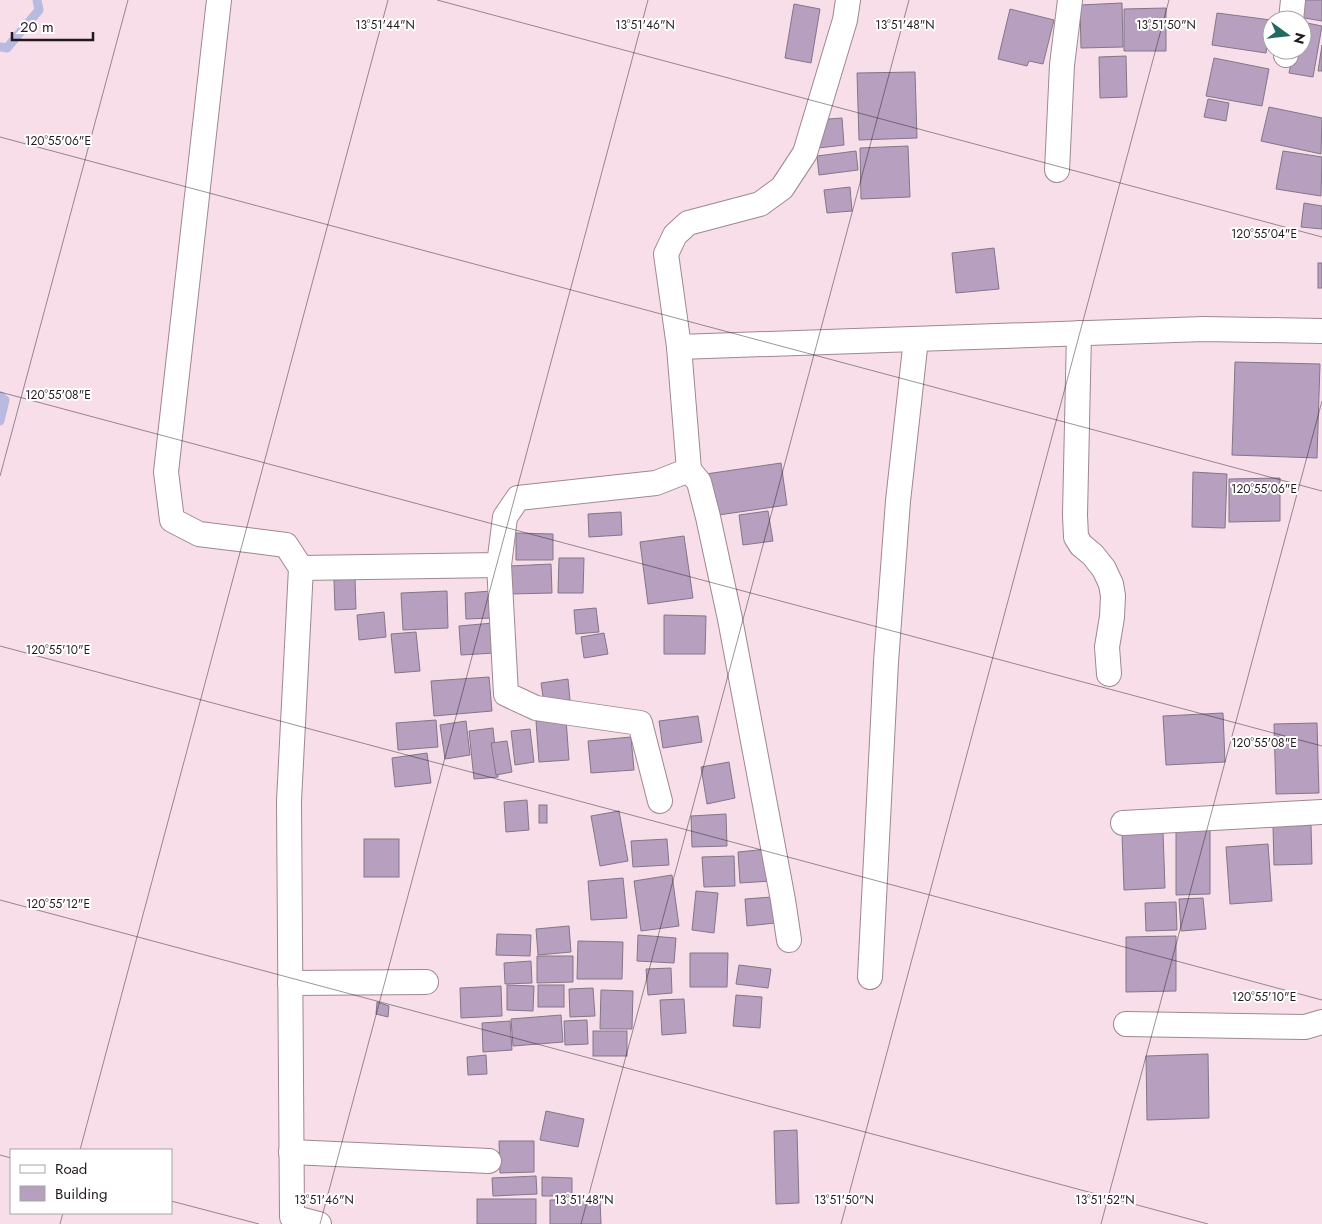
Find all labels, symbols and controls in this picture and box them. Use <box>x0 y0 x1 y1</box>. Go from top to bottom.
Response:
scale bar <box>12 10 94 42</box>
north arrow <box>1262 10 1312 60</box>
text: 20 m <box>20 16 54 38</box>
text: 13°51'44"N <box>355 16 415 34</box>
text: 13°51'46"N <box>615 16 675 34</box>
text: 13°51'48"N <box>875 16 935 34</box>
text: 13°51'50"N <box>1136 16 1196 34</box>
text: N <box>1288 30 1311 46</box>
text: 120°55'06"E <box>25 132 91 150</box>
text: 120°55'04"E <box>1231 225 1297 243</box>
text: 120°55'08"E <box>25 386 91 404</box>
text: 120°55'06"E <box>1231 480 1297 498</box>
text: 120°55'10"E <box>26 641 90 659</box>
text: 120°55'08"E <box>1231 734 1297 752</box>
text: 120°55'12"E <box>26 895 90 913</box>
text: 120°55'10"E <box>1232 988 1296 1006</box>
legend <box>10 1149 172 1214</box>
text: Road <box>55 1158 87 1180</box>
text: Building <box>55 1183 107 1205</box>
text: 13°51'46"N <box>294 1191 354 1209</box>
text: 13°51'48"N <box>554 1191 614 1209</box>
text: 13°51'50"N <box>814 1191 874 1209</box>
text: 13°51'52"N <box>1075 1191 1135 1209</box>

